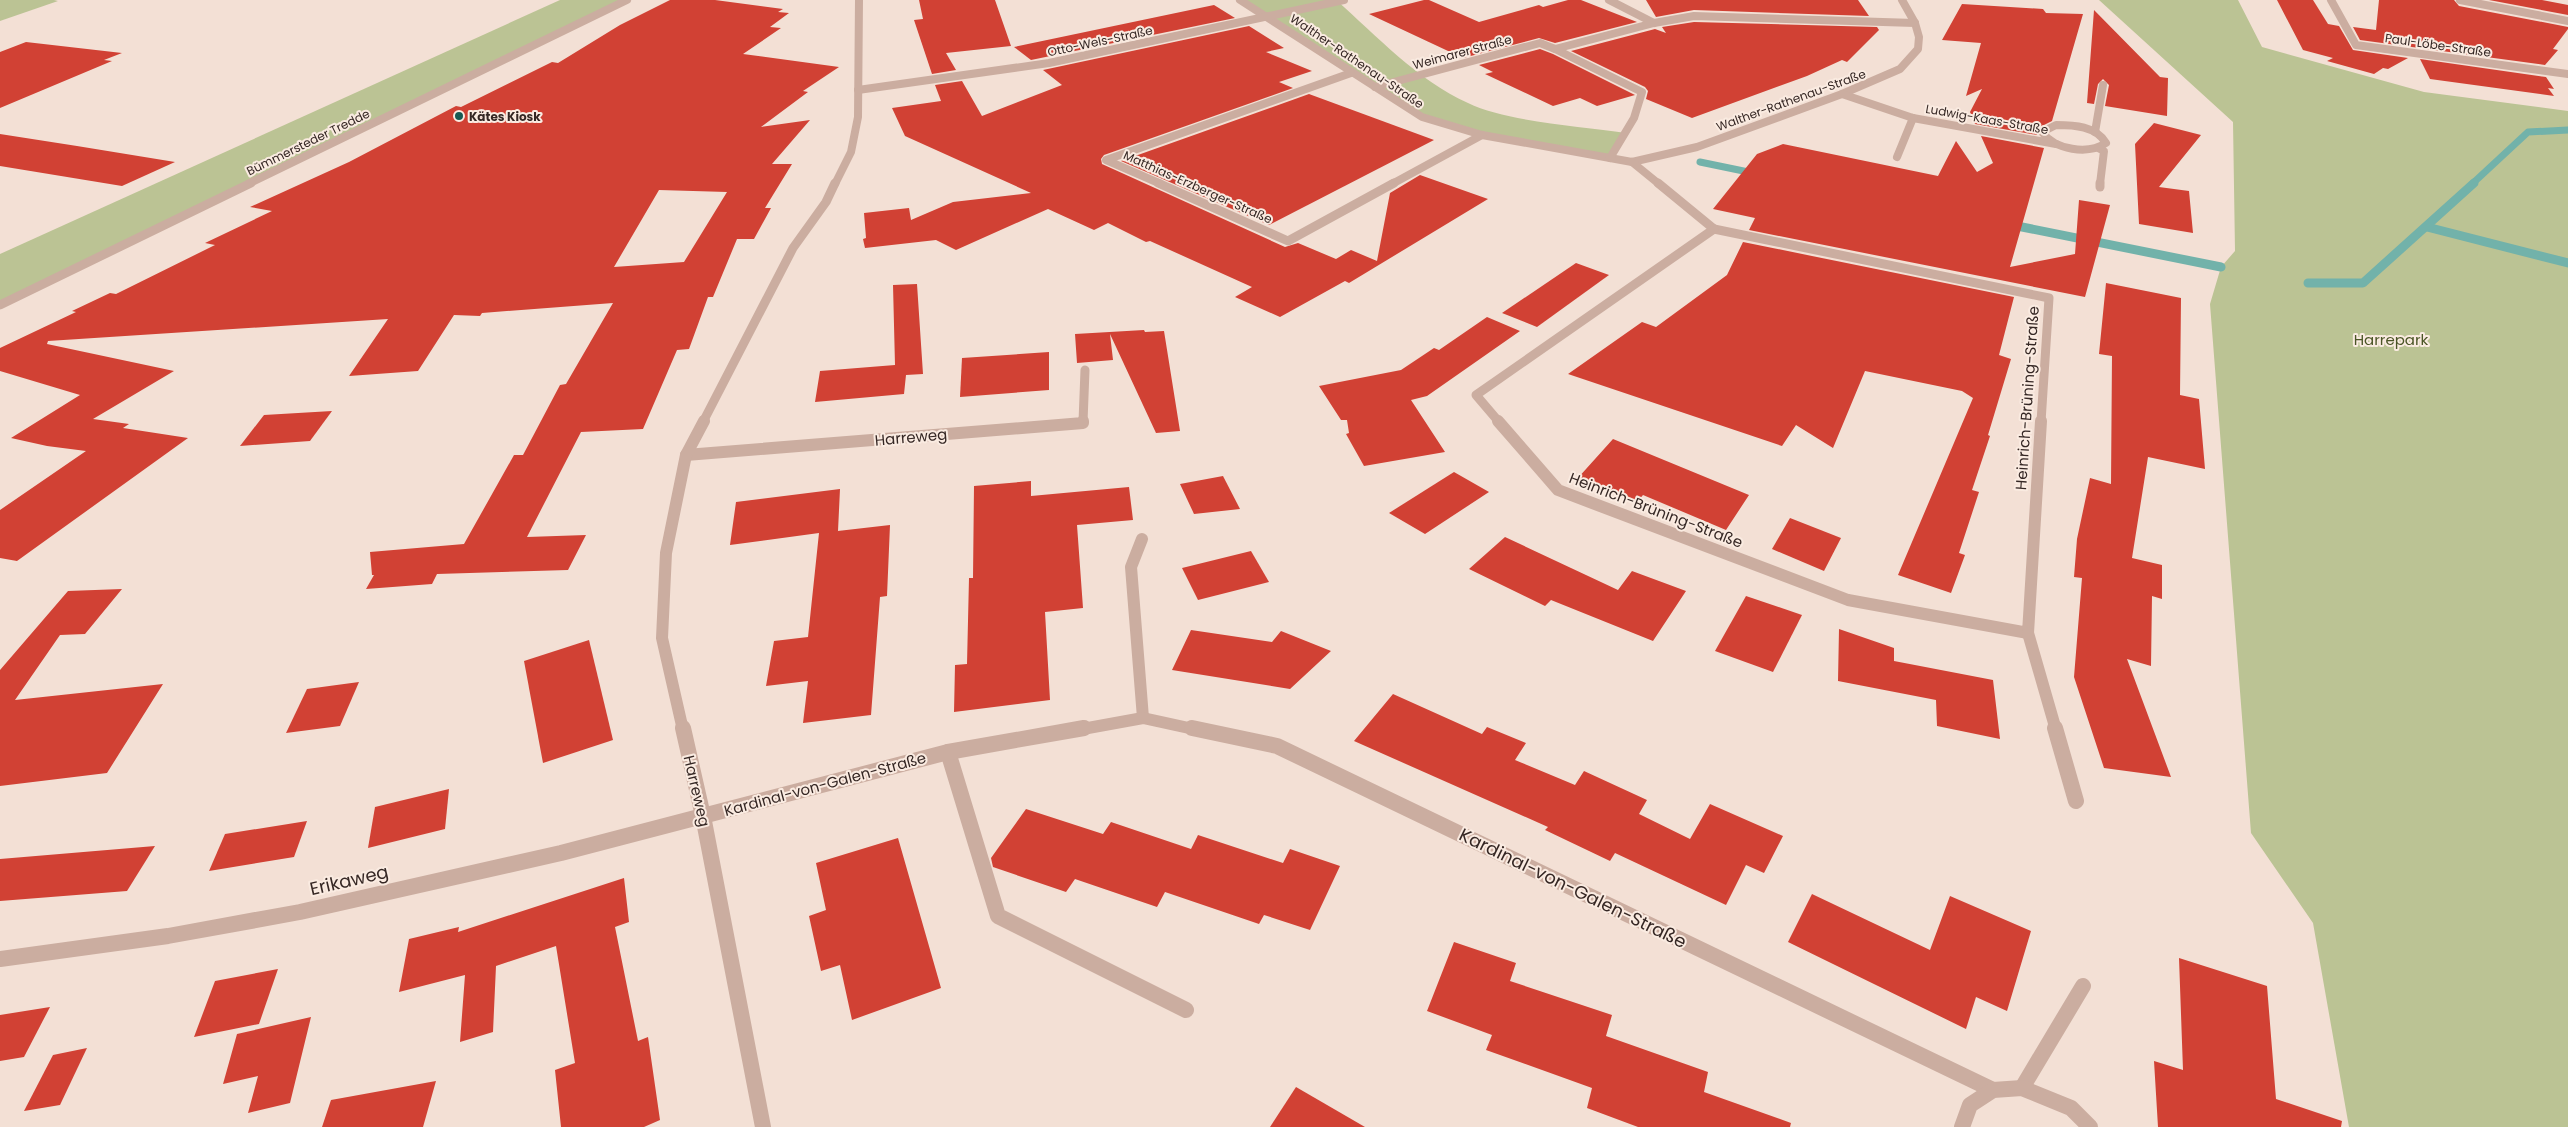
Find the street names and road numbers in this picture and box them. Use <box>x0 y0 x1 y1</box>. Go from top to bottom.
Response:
street label: Walther-Rathenau-Straße <box>1287 10 1427 112</box>
street label: Otto-Wels-Straße <box>1046 22 1154 60</box>
street label: Paul-Löbe-Straße <box>2384 29 2492 61</box>
street label: Weimarer Straße <box>1411 31 1513 73</box>
street label: Walther-Rathenau-Straße <box>1714 65 1868 135</box>
street label: Ludwig-Kaas-Straße <box>1924 100 2050 138</box>
street label: Bümmersteder Tredde <box>244 105 372 179</box>
street label: Matthias-Erzberger-Straße <box>1121 146 1275 228</box>
street label: Heinrich-Brüning-Straße <box>2010 305 2044 491</box>
street label: Harreweg <box>874 423 948 451</box>
street label: Heinrich-Brüning-Straße <box>1566 467 1746 553</box>
street label: Kardinal-von-Galen-Straße <box>722 747 928 821</box>
street label: Harreweg <box>679 753 715 829</box>
street label: Kardinal-von-Galen-Straße <box>1455 822 1691 954</box>
street label: Erikaweg <box>307 859 391 901</box>

